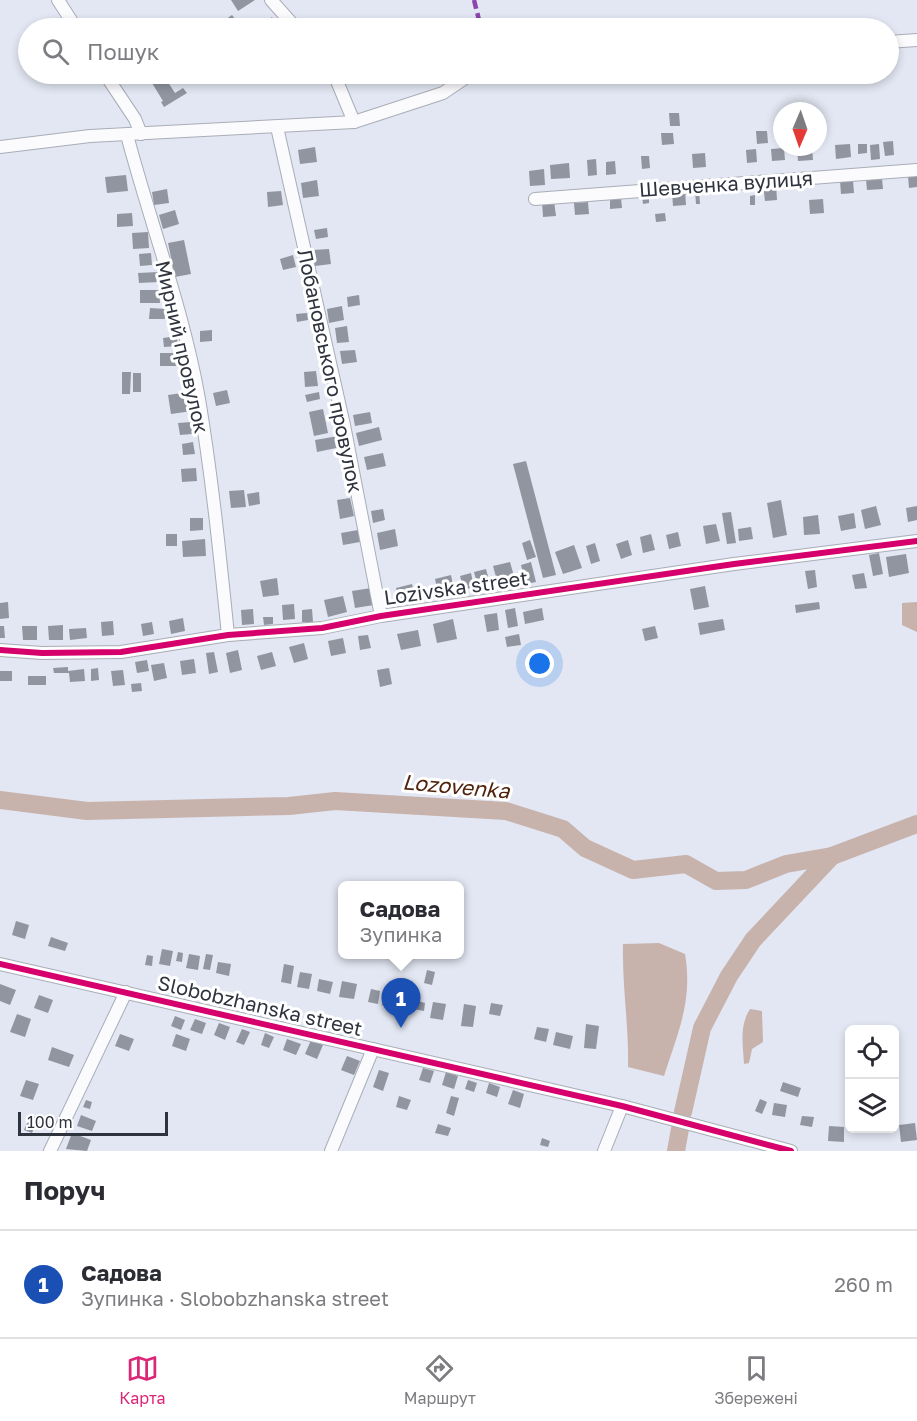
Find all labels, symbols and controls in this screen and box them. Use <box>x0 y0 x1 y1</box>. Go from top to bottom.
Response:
search box <box>18 18 899 84</box>
icon: search <box>39 35 72 68</box>
text: Пошук <box>87 38 160 65</box>
north arrow <box>773 102 827 156</box>
street label: Шевченка вулиця <box>638 165 814 201</box>
street label: Лобановського провулок <box>293 247 369 495</box>
street label: Мирний провулок <box>151 258 215 435</box>
street label: Lozivska street <box>382 565 530 609</box>
your location <box>525 649 554 678</box>
water label: Lozovenka <box>402 768 512 804</box>
popup <box>338 881 464 959</box>
text: Садова <box>360 895 440 922</box>
text: Зупинка <box>360 922 442 946</box>
street label: Slobobzhanska street <box>156 970 365 1040</box>
pin: 1 <box>382 978 420 1028</box>
map controls <box>845 1025 899 1133</box>
button: locate <box>845 1025 899 1079</box>
button: layers <box>845 1079 899 1133</box>
scale bar <box>18 1109 168 1136</box>
text: 100 m <box>27 1112 73 1132</box>
text: Поруч <box>24 1175 105 1206</box>
text: Садова <box>81 1259 162 1286</box>
text: 1 <box>38 1272 49 1296</box>
text: 260 m <box>834 1272 893 1296</box>
text: Зупинка · Slobobzhanska street <box>81 1286 389 1310</box>
tab: Карта <box>119 1352 165 1408</box>
tab: Маршрут <box>404 1352 476 1408</box>
tab: Збережені <box>714 1352 798 1408</box>

